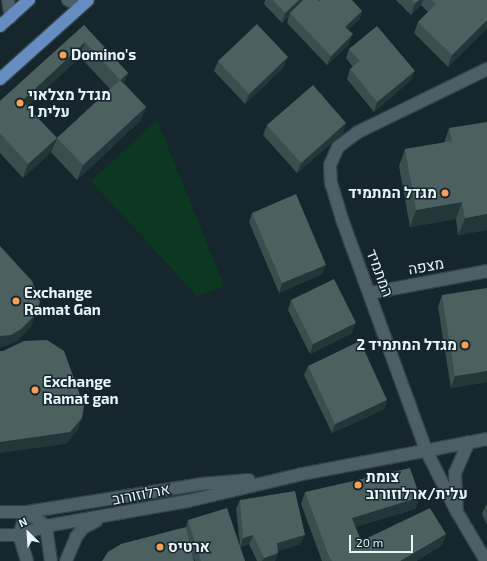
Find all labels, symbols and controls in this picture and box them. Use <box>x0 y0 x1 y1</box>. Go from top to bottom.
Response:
place label: Domino's <box>71 46 136 64</box>
marker: Domino's <box>58 50 68 60</box>
place label: מגדל מצלאוי עלית 1 <box>28 85 111 120</box>
marker: מגדל מצלאוי עלית 1 <box>15 98 25 108</box>
place label: מגדל המתמיד <box>348 184 437 202</box>
marker: מגדל המתמיד <box>440 188 450 198</box>
street label: המתמיד <box>363 247 397 299</box>
street label: מצפה <box>407 254 445 278</box>
place label: Exchange Ramat Gan <box>24 283 101 318</box>
marker: Exchange Ramat Gan <box>11 296 21 306</box>
place label: מגדל המתמיד 2 <box>356 336 457 354</box>
marker: מגדל המתמיד 2 <box>460 340 470 350</box>
place label: Exchange Ramat gan <box>43 372 119 407</box>
marker: Exchange Ramat gan <box>30 385 40 395</box>
place label: צומת עלית/ארלוזורוב <box>366 467 468 502</box>
street label: ארלוזורוב <box>111 480 171 508</box>
marker: צומת עלית/ארלוזורוב <box>353 480 363 490</box>
north arrow <box>8 513 48 553</box>
text: N <box>16 514 29 529</box>
scale bar <box>351 527 415 553</box>
text: 20 m <box>356 535 383 549</box>
place label: ארטיס <box>168 538 210 556</box>
marker: ארטיס <box>155 542 165 552</box>

